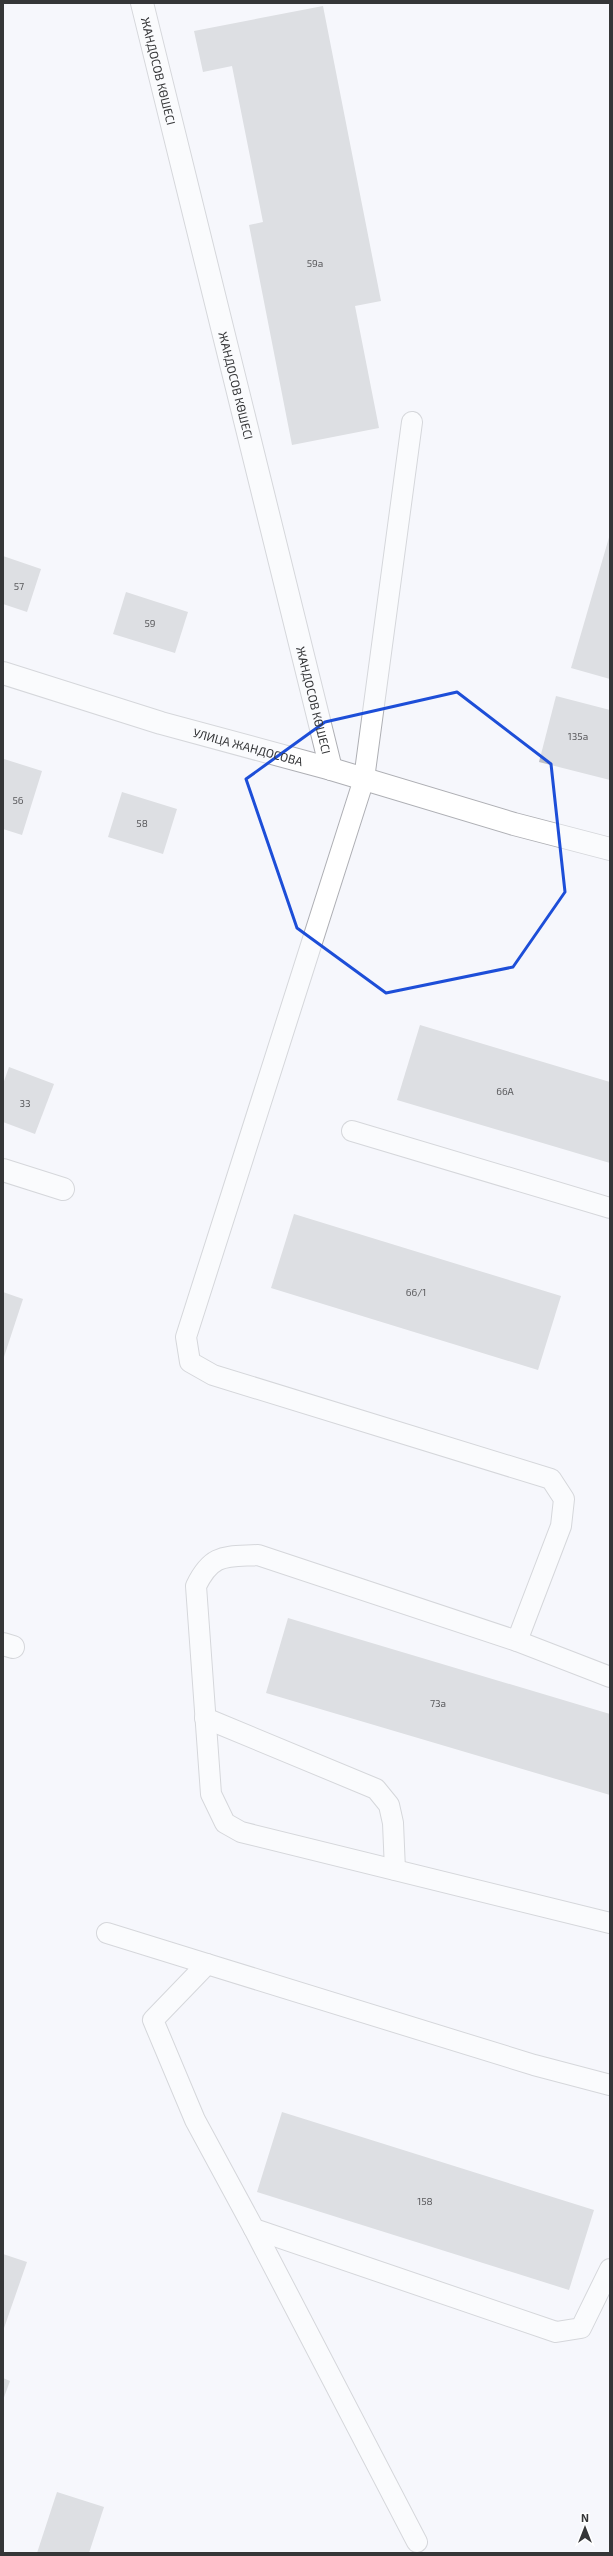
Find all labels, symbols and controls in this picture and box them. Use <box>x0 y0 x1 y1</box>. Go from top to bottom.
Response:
street label: ЖАНДОСОВ КӨШЕСІ <box>139 16 179 126</box>
house number: 59а <box>307 257 323 269</box>
street label: ЖАНДОСОВ КӨШЕСІ <box>216 330 256 441</box>
house number: 57 <box>14 580 24 592</box>
house number: 59 <box>144 617 156 629</box>
street label: ЖАНДОСОВ КӨШЕСІ <box>294 645 334 755</box>
street label: УЛИЦА ЖАНДОСОВА <box>192 725 305 768</box>
house number: 135а <box>568 730 588 742</box>
house number: 56 <box>12 794 24 806</box>
house number: 58 <box>136 817 148 829</box>
house number: 66А <box>496 1085 515 1097</box>
house number: 33 <box>19 1097 31 1109</box>
house number: 66/1 <box>406 1286 426 1298</box>
house number: 73а <box>430 1697 446 1709</box>
house number: 158 <box>417 2195 433 2207</box>
north arrow <box>565 2508 605 2548</box>
text: N <box>581 2511 589 2524</box>

